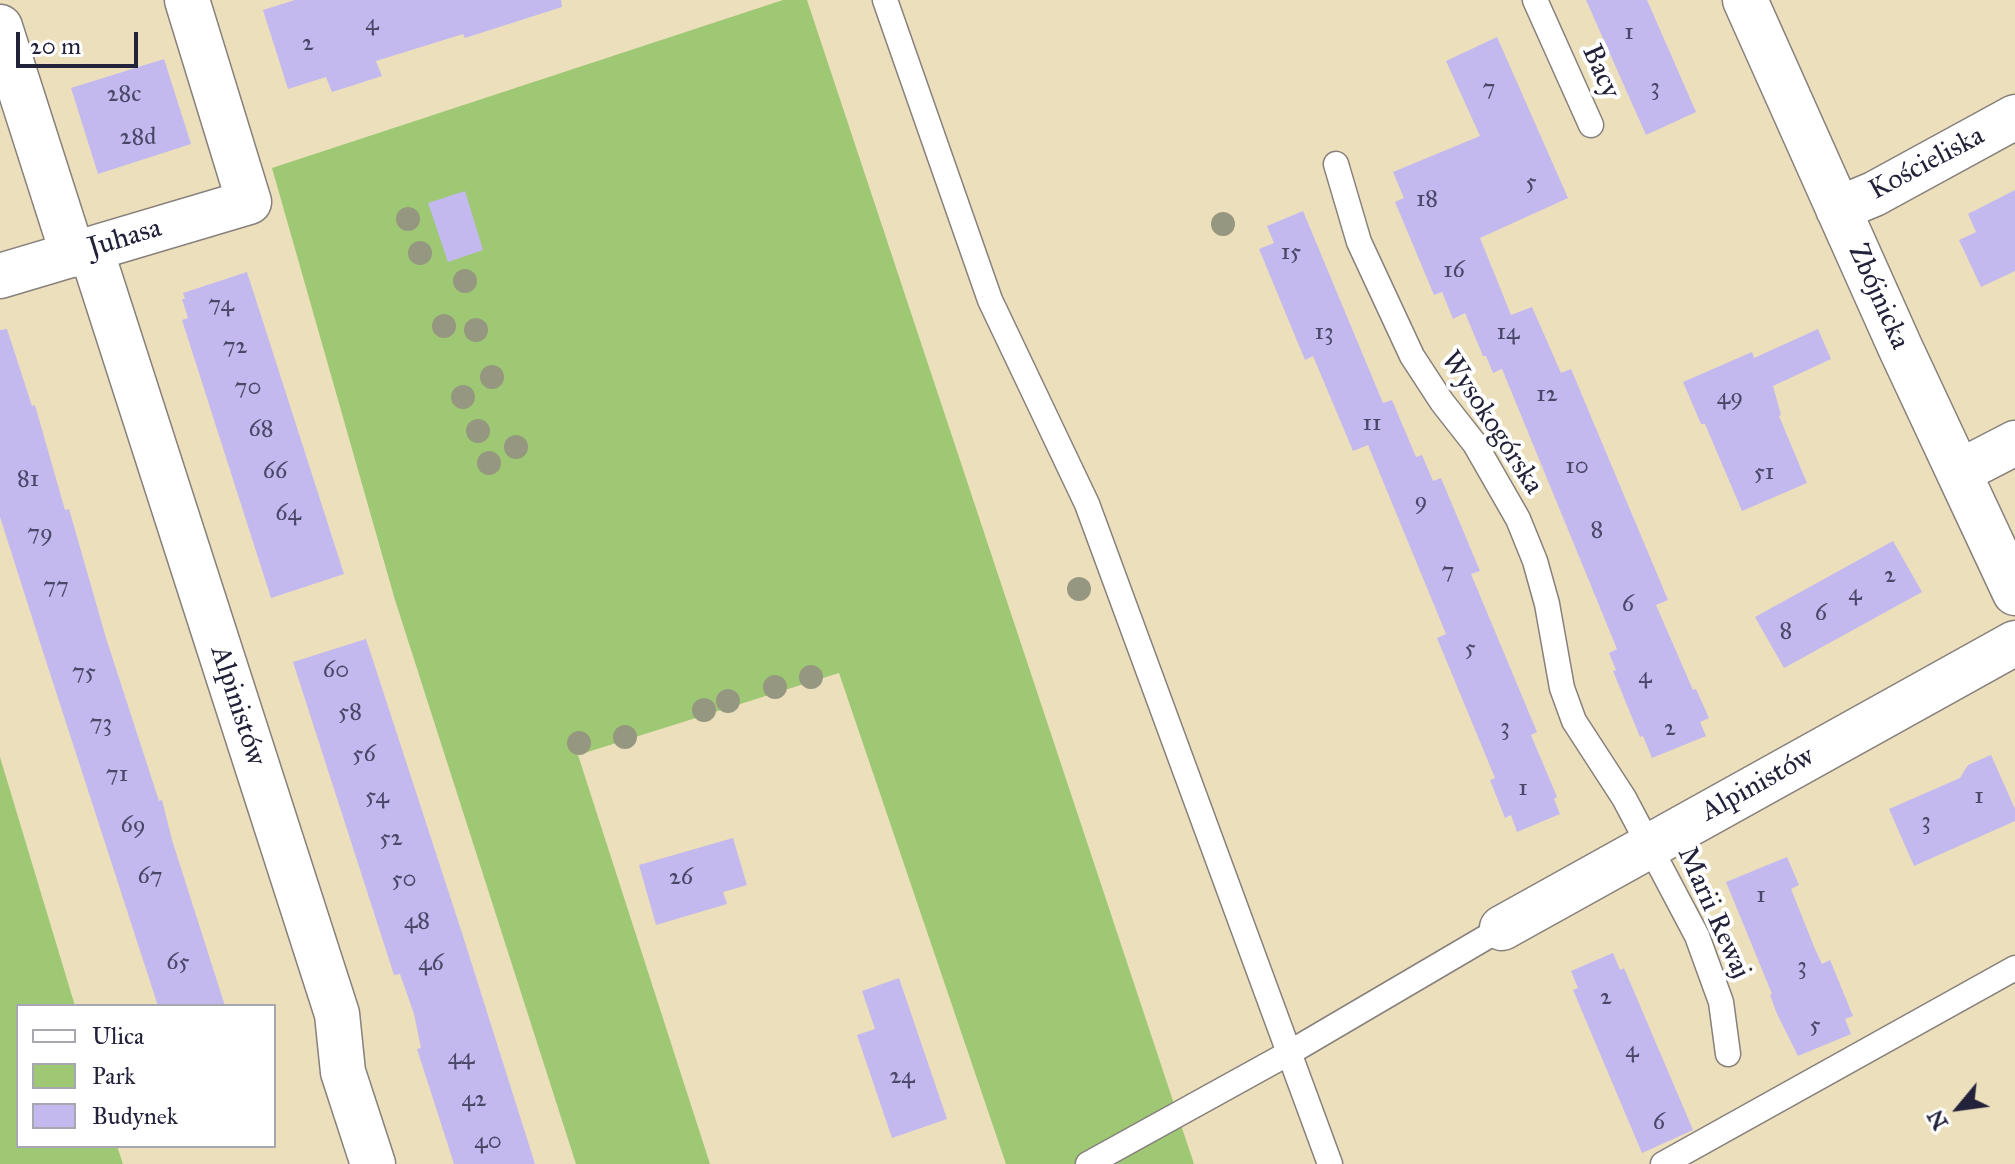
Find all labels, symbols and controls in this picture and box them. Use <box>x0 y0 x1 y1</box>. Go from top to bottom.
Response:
house number: 4 <box>365 10 379 38</box>
scale bar <box>20 16 142 66</box>
house number: 1 <box>1624 19 1634 47</box>
house number: 2 <box>302 30 314 58</box>
text: 20 m <box>30 31 81 61</box>
street label: Bacy <box>1573 40 1627 104</box>
house number: 3 <box>1650 74 1660 102</box>
house number: 7 <box>1483 75 1495 103</box>
house number: 28c <box>107 81 141 109</box>
street label: Kościeliska <box>1864 120 1990 208</box>
house number: 28d <box>120 124 156 152</box>
house number: 5 <box>1525 169 1537 197</box>
house number: 18 <box>1416 186 1438 214</box>
street label: Juhasa <box>84 212 166 266</box>
house number: 15 <box>1281 239 1301 267</box>
street label: Zbójnicka <box>1840 239 1916 355</box>
house number: 16 <box>1443 257 1465 285</box>
house number: 74 <box>208 291 234 319</box>
house number: 13 <box>1314 319 1334 347</box>
house number: 14 <box>1497 319 1519 347</box>
house number: 72 <box>223 333 247 361</box>
street label: Wysokogórska <box>1432 345 1550 501</box>
house number: 70 <box>235 374 261 402</box>
house number: 12 <box>1536 381 1558 409</box>
house number: 49 <box>1717 384 1743 412</box>
house number: 11 <box>1363 410 1381 438</box>
house number: 68 <box>248 416 274 444</box>
house number: 10 <box>1565 453 1589 481</box>
house number: 66 <box>263 458 287 486</box>
house number: 51 <box>1754 459 1774 487</box>
house number: 81 <box>17 466 39 494</box>
house number: 9 <box>1415 488 1427 516</box>
house number: 64 <box>275 500 301 528</box>
house number: 8 <box>1591 517 1603 545</box>
house number: 79 <box>27 520 53 548</box>
house number: 7 <box>1442 558 1454 586</box>
house number: 2 <box>1884 562 1896 590</box>
house number: 77 <box>43 573 69 601</box>
house number: 4 <box>1848 580 1862 608</box>
house number: 6 <box>1622 591 1634 619</box>
house number: 6 <box>1815 600 1827 628</box>
house number: 8 <box>1780 618 1792 646</box>
house number: 5 <box>1464 635 1476 663</box>
street label: Alpinistów <box>202 642 272 770</box>
house number: 60 <box>323 657 349 685</box>
house number: 75 <box>72 659 96 687</box>
house number: 4 <box>1638 663 1652 691</box>
house number: 58 <box>338 699 362 727</box>
house number: 73 <box>90 710 112 738</box>
house number: 3 <box>1500 714 1510 742</box>
house number: 2 <box>1664 715 1676 743</box>
street label: Alpinistów <box>1696 740 1820 830</box>
house number: 56 <box>352 741 376 769</box>
house number: 71 <box>106 761 128 789</box>
house number: 1 <box>1518 775 1528 803</box>
house number: 54 <box>365 783 389 811</box>
house number: 1 <box>1974 783 1984 811</box>
house number: 3 <box>1921 808 1931 836</box>
house number: 69 <box>120 812 146 840</box>
house number: 52 <box>380 825 402 853</box>
street label: Marii Rewaj <box>1669 842 1757 984</box>
house number: 67 <box>137 863 163 891</box>
house number: 26 <box>669 864 693 892</box>
house number: 50 <box>391 866 417 894</box>
house number: 1 <box>1756 882 1766 910</box>
house number: 48 <box>404 908 430 936</box>
house number: 65 <box>166 949 190 977</box>
house number: 46 <box>418 950 444 978</box>
house number: 3 <box>1797 953 1807 981</box>
house number: 2 <box>1600 984 1612 1012</box>
legend <box>16 1004 276 1148</box>
house number: 5 <box>1809 1012 1821 1040</box>
text: Ulica <box>92 1021 144 1051</box>
house number: 4 <box>1625 1037 1639 1065</box>
house number: 44 <box>448 1044 474 1072</box>
text: Park <box>92 1061 135 1091</box>
house number: 24 <box>889 1063 915 1091</box>
north arrow <box>1919 1068 1999 1148</box>
house number: 42 <box>461 1086 487 1114</box>
text: Budynek <box>92 1101 178 1131</box>
text: N <box>1921 1105 1954 1135</box>
house number: 6 <box>1653 1109 1665 1137</box>
house number: 40 <box>474 1128 502 1156</box>

